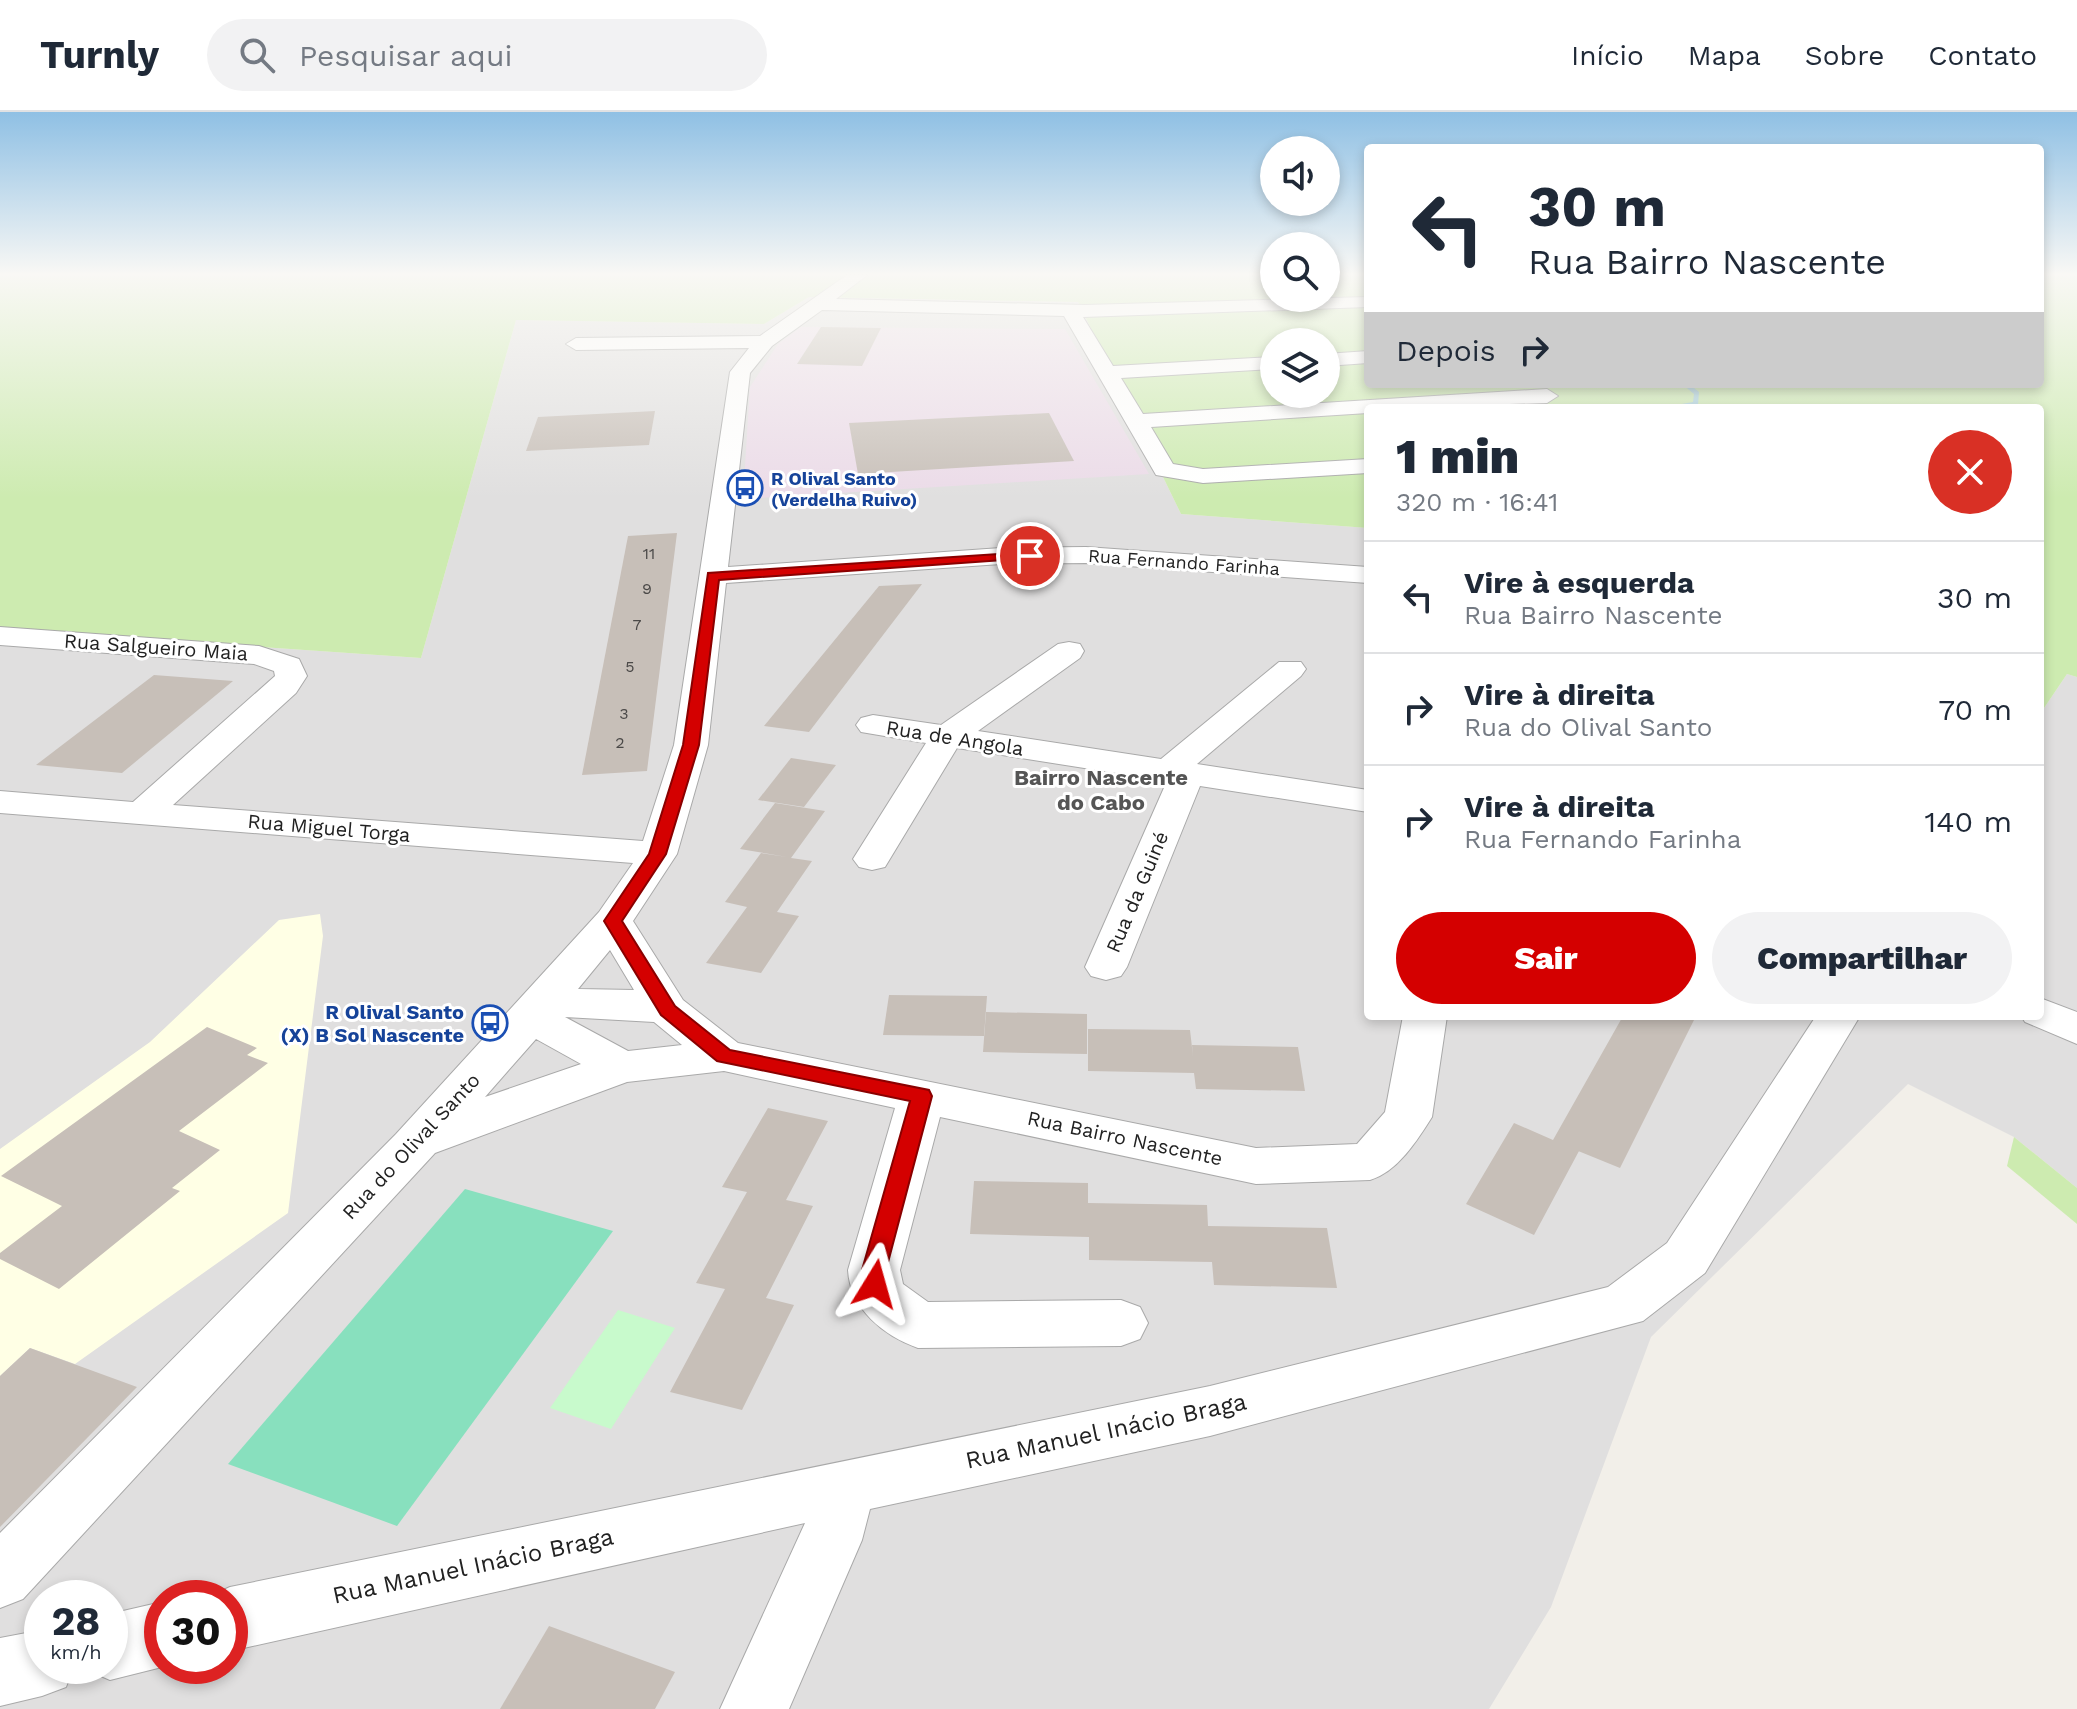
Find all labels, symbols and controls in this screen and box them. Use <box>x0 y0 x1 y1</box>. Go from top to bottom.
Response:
search box <box>207 19 767 91</box>
text: Turnly <box>40 33 159 77</box>
icon: search <box>235 33 279 77</box>
text: Pesquisar aqui <box>299 38 512 73</box>
text: Início <box>1571 39 1644 72</box>
text: Mapa <box>1688 39 1761 72</box>
text: Sobre <box>1805 39 1884 72</box>
text: Contato <box>1928 39 2037 72</box>
map controls <box>1260 136 1340 408</box>
button: sound <box>1260 136 1340 216</box>
text: 30 m <box>1528 174 1666 240</box>
icon: left <box>1396 176 1500 280</box>
button: search <box>1260 232 1340 312</box>
text: Rua Bairro Nascente <box>1528 241 1886 283</box>
button: layers <box>1260 328 1340 408</box>
icon: right <box>1512 328 1556 372</box>
text: Depois <box>1396 333 1496 368</box>
text: 1 min <box>1396 428 1519 485</box>
button: close <box>1928 430 2012 514</box>
place label: R Olival Santo (Verdelha Ruivo) <box>771 468 917 510</box>
bus stop icon: R Olival Santo (Verdelha Ruivo) <box>726 469 764 507</box>
text: 320 m · 16:41 <box>1396 487 1558 517</box>
pin <box>996 522 1064 590</box>
icon: arrive <box>1008 534 1052 578</box>
house number: 11 <box>643 544 655 563</box>
street label: Rua Fernando Farinha <box>1087 545 1281 579</box>
text: Vire à esquerda <box>1464 565 1694 600</box>
icon: left <box>1396 575 1440 619</box>
house number: 9 <box>642 579 652 598</box>
text: 30 m <box>1937 580 2012 615</box>
text: Rua Bairro Nascente <box>1464 600 1723 630</box>
house number: 7 <box>633 615 642 634</box>
street label: Rua Salgueiro Maia <box>63 629 249 665</box>
house number: 5 <box>625 657 635 676</box>
text: Vire à direita <box>1464 677 1655 712</box>
icon: right <box>1396 687 1440 731</box>
text: 70 m <box>1938 692 2012 727</box>
house number: 3 <box>619 704 629 723</box>
text: Rua do Olival Santo <box>1464 712 1712 742</box>
street label: Rua de Angola <box>885 715 1025 761</box>
house number: 2 <box>615 733 625 752</box>
district label: Bairro Nascente do Cabo <box>1014 765 1188 815</box>
text: Vire à direita <box>1464 789 1655 824</box>
icon: right <box>1396 799 1440 843</box>
text: 140 m <box>1924 804 2012 839</box>
street label: Rua Miguel Torga <box>247 809 411 847</box>
text: Rua Fernando Farinha <box>1464 824 1741 854</box>
street label: Rua da Guiné <box>1101 828 1173 956</box>
button: Sair <box>1396 912 1696 1004</box>
button: Compartilhar <box>1712 912 2012 1004</box>
place label: R Olival Santo (X) B Sol Nascente <box>281 1000 464 1047</box>
bus stop icon: R Olival Santo (X) B Sol Nascente <box>471 1004 509 1042</box>
street label: Rua do Olival Santo <box>337 1068 485 1224</box>
street label: Rua Bairro Nascente <box>1025 1106 1225 1170</box>
position arrow <box>833 1242 917 1326</box>
street label: Rua Manuel Inácio Braga <box>963 1387 1249 1475</box>
street label: Rua Manuel Inácio Braga <box>330 1522 616 1610</box>
speed limit sign: 30 <box>144 1580 248 1684</box>
text: 28 <box>52 1598 100 1645</box>
text: km/h <box>50 1640 102 1664</box>

